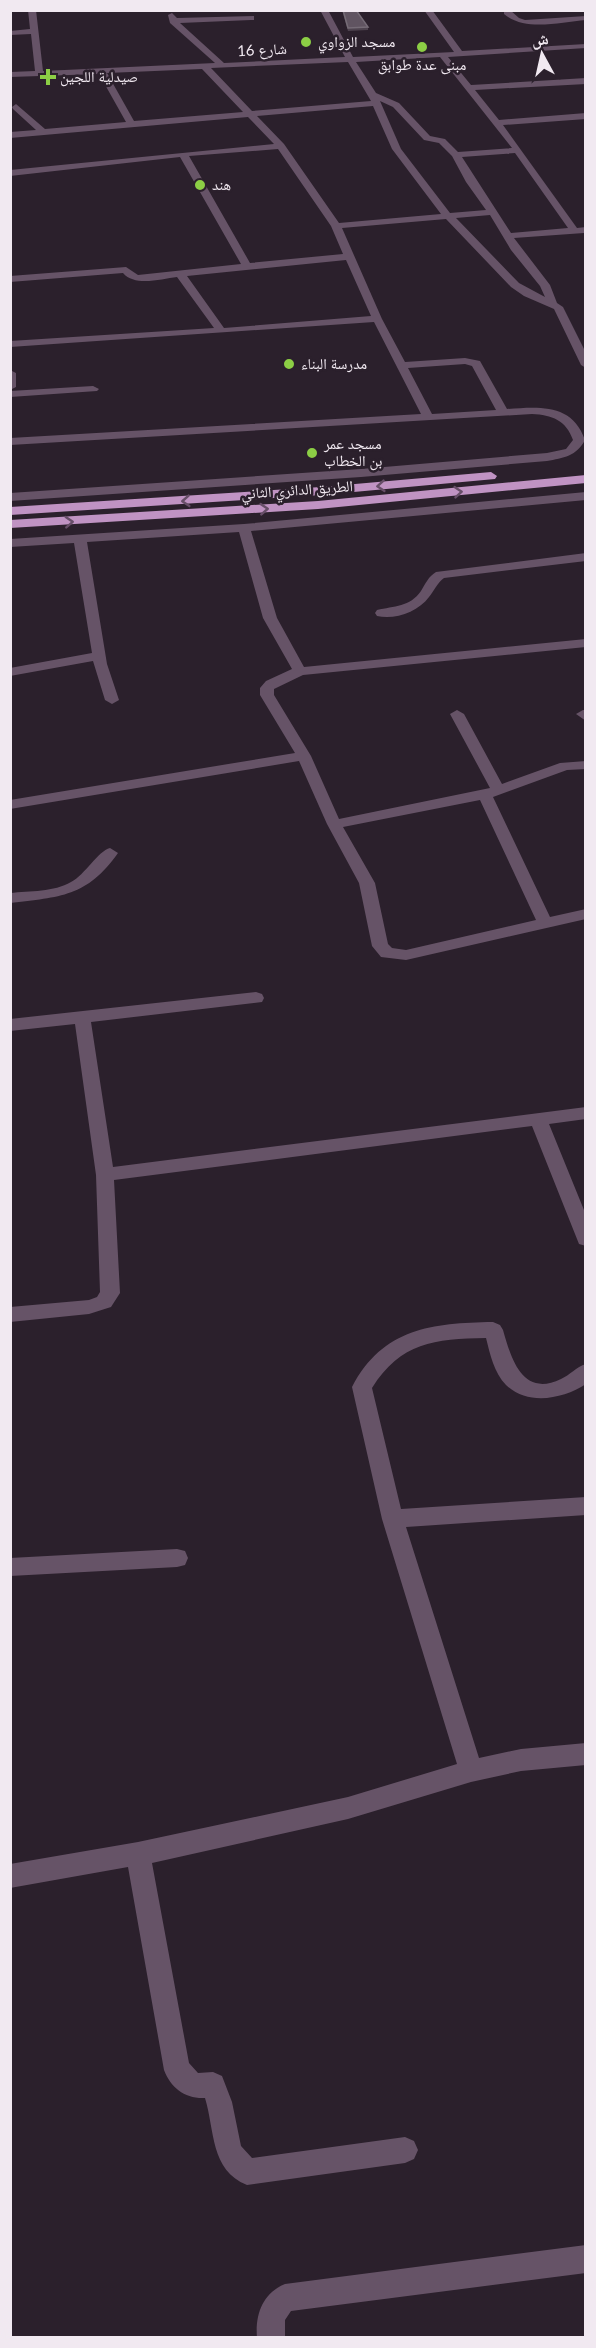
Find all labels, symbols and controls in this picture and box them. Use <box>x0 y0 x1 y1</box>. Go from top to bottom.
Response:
north arrow <box>512 24 572 84</box>
text: ش <box>530 28 550 50</box>
place label: مسجد الزواوي <box>318 32 396 54</box>
marker: مسجد الزواوي <box>299 35 313 49</box>
street label: شارع 16 <box>237 39 287 61</box>
marker: مبنى عدة طوابق <box>415 40 429 54</box>
place label: مبنى عدة طوابق <box>378 55 466 75</box>
place label: صيدلية اللجين <box>60 67 138 87</box>
marker: صيدلية اللجين <box>41 70 55 84</box>
place label: هند <box>212 175 231 193</box>
marker: هند <box>193 178 207 192</box>
place label: مدرسة البناء <box>301 354 367 373</box>
marker: مدرسة البناء <box>282 357 296 371</box>
place label: مسجد عمر بن الخطاب <box>323 434 382 471</box>
marker: مسجد عمر بن الخطاب <box>305 446 319 460</box>
street label: الطريق الدائري الثاني <box>240 476 354 506</box>
one-way arrow <box>376 480 385 493</box>
one-way arrow <box>453 486 462 499</box>
one-way arrow <box>182 494 191 507</box>
one-way arrow <box>259 503 268 516</box>
one-way arrow <box>64 515 73 528</box>

